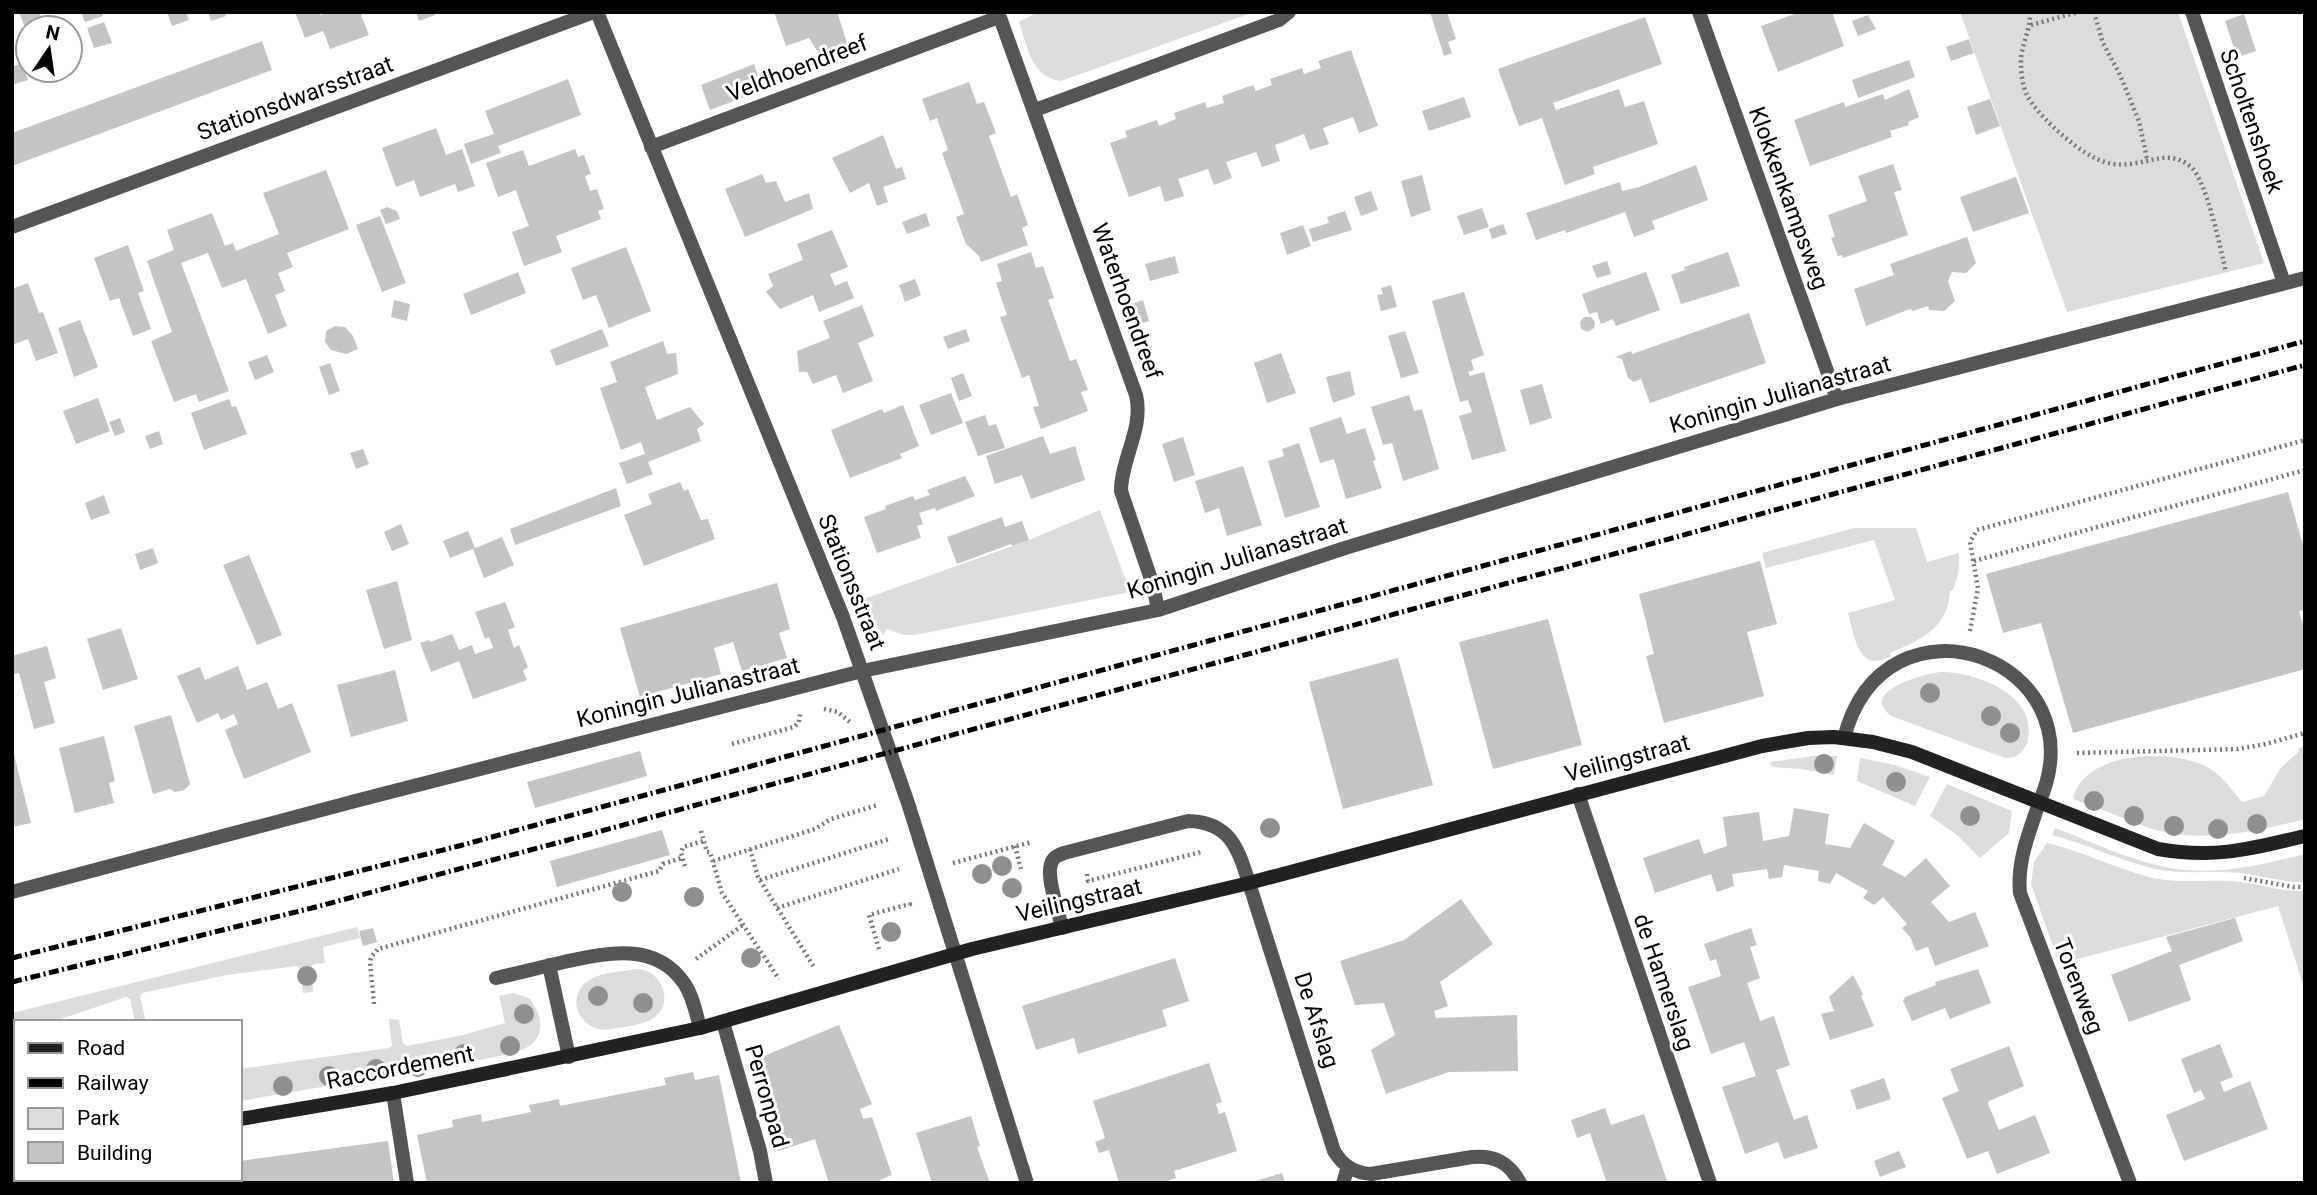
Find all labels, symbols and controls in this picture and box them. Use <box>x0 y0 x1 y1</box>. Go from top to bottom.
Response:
north arrow <box>14 14 84 84</box>
text: N <box>44 20 62 46</box>
street label: Veldhoendreef <box>723 29 872 108</box>
street label: Scholtenshoek <box>2214 45 2289 197</box>
street label: Stationsdwarsstraat <box>194 51 397 146</box>
street label: Klokkenkampsweg <box>1743 103 1834 293</box>
street label: Waterhoendreef <box>1086 220 1168 384</box>
street label: Koningin Julianastraat <box>1666 350 1894 439</box>
street label: Stationsstraat <box>812 510 891 654</box>
street label: Koningin Julianastraat <box>1124 512 1350 605</box>
street label: Koningin Julianastraat <box>574 652 802 733</box>
street label: Veilingstraat <box>1562 729 1692 788</box>
street label: Veilingstraat <box>1014 873 1145 928</box>
street label: de Hamerslag <box>1628 910 1700 1054</box>
street label: Torenweg <box>2048 934 2109 1038</box>
street label: De Afslag <box>1288 969 1345 1071</box>
legend <box>14 1020 242 1181</box>
text: Road <box>77 1036 125 1060</box>
street label: Raccordement <box>324 1040 476 1095</box>
street label: Perronpad <box>739 1041 794 1151</box>
text: Railway <box>77 1071 149 1095</box>
text: Park <box>77 1106 120 1130</box>
text: Building <box>77 1141 152 1165</box>

